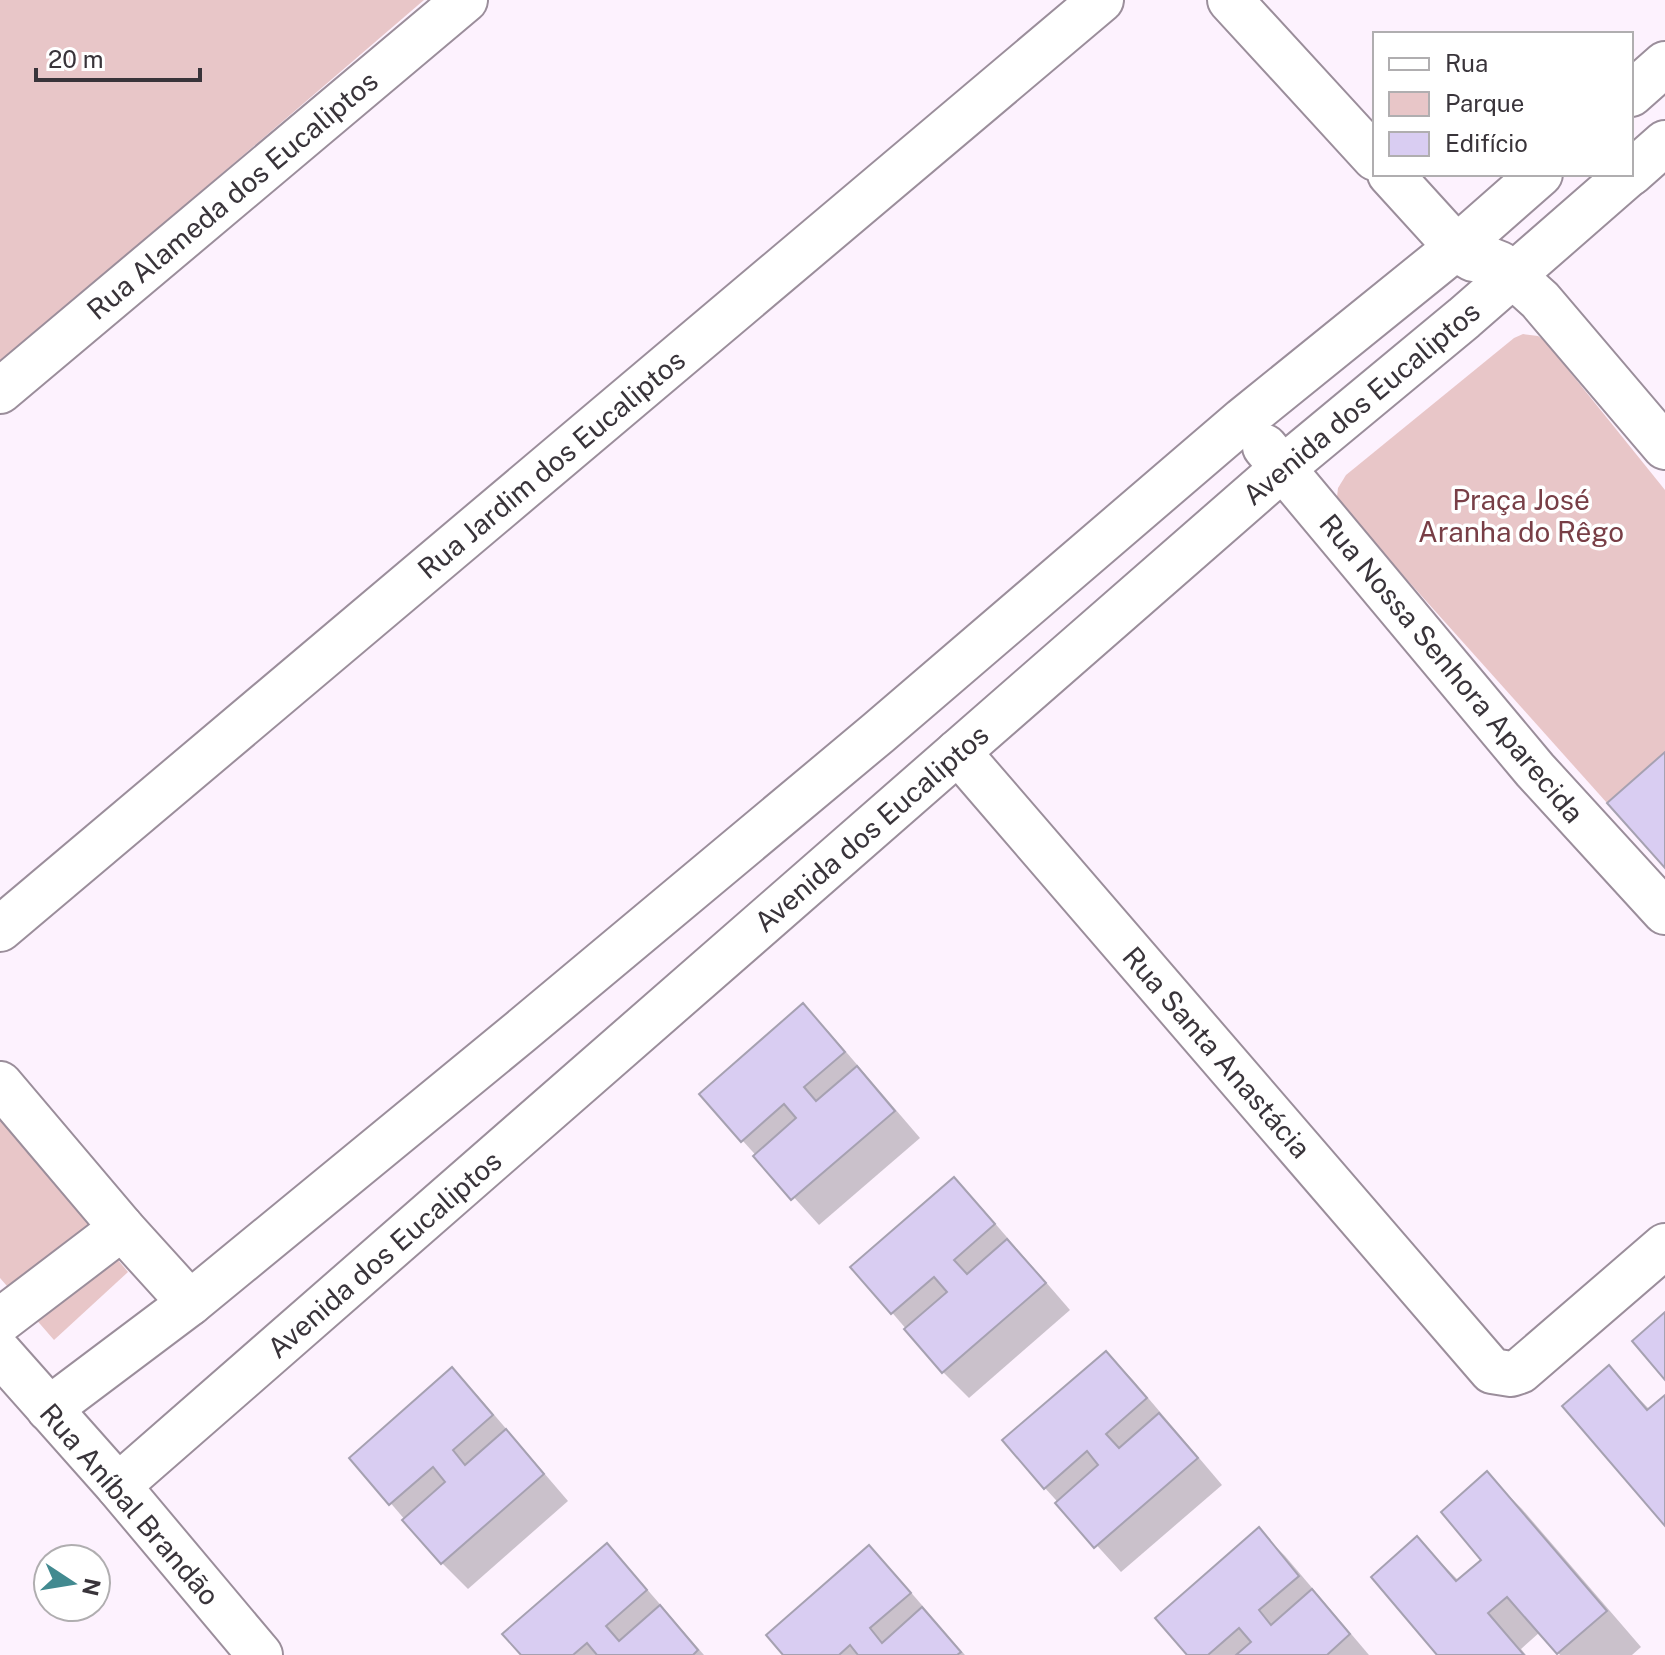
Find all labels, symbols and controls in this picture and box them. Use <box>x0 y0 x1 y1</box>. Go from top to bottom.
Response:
scale bar <box>36 32 200 82</box>
legend <box>1373 32 1633 176</box>
text: 20 m <box>48 45 104 73</box>
text: Rua <box>1445 49 1488 77</box>
street label: Rua Alameda dos Eucaliptos <box>80 64 384 326</box>
text: Parque <box>1445 89 1524 117</box>
text: Edifício <box>1445 129 1528 157</box>
street label: Avenida dos Eucaliptos <box>1236 294 1486 512</box>
street label: Rua Jardim dos Eucaliptos <box>411 343 691 585</box>
park label: Praça José Aranha do Rêgo <box>1418 483 1624 548</box>
street label: Rua Nossa Senhora Aparecida <box>1313 507 1591 829</box>
street label: Avenida dos Eucaliptos <box>747 718 995 938</box>
street label: Rua Santa Anastácia <box>1116 940 1318 1164</box>
street label: Avenida dos Eucaliptos <box>260 1144 508 1364</box>
street label: Rua Aníbal Brandão <box>33 1396 227 1612</box>
north arrow <box>32 1543 112 1623</box>
text: N <box>77 1576 106 1598</box>

